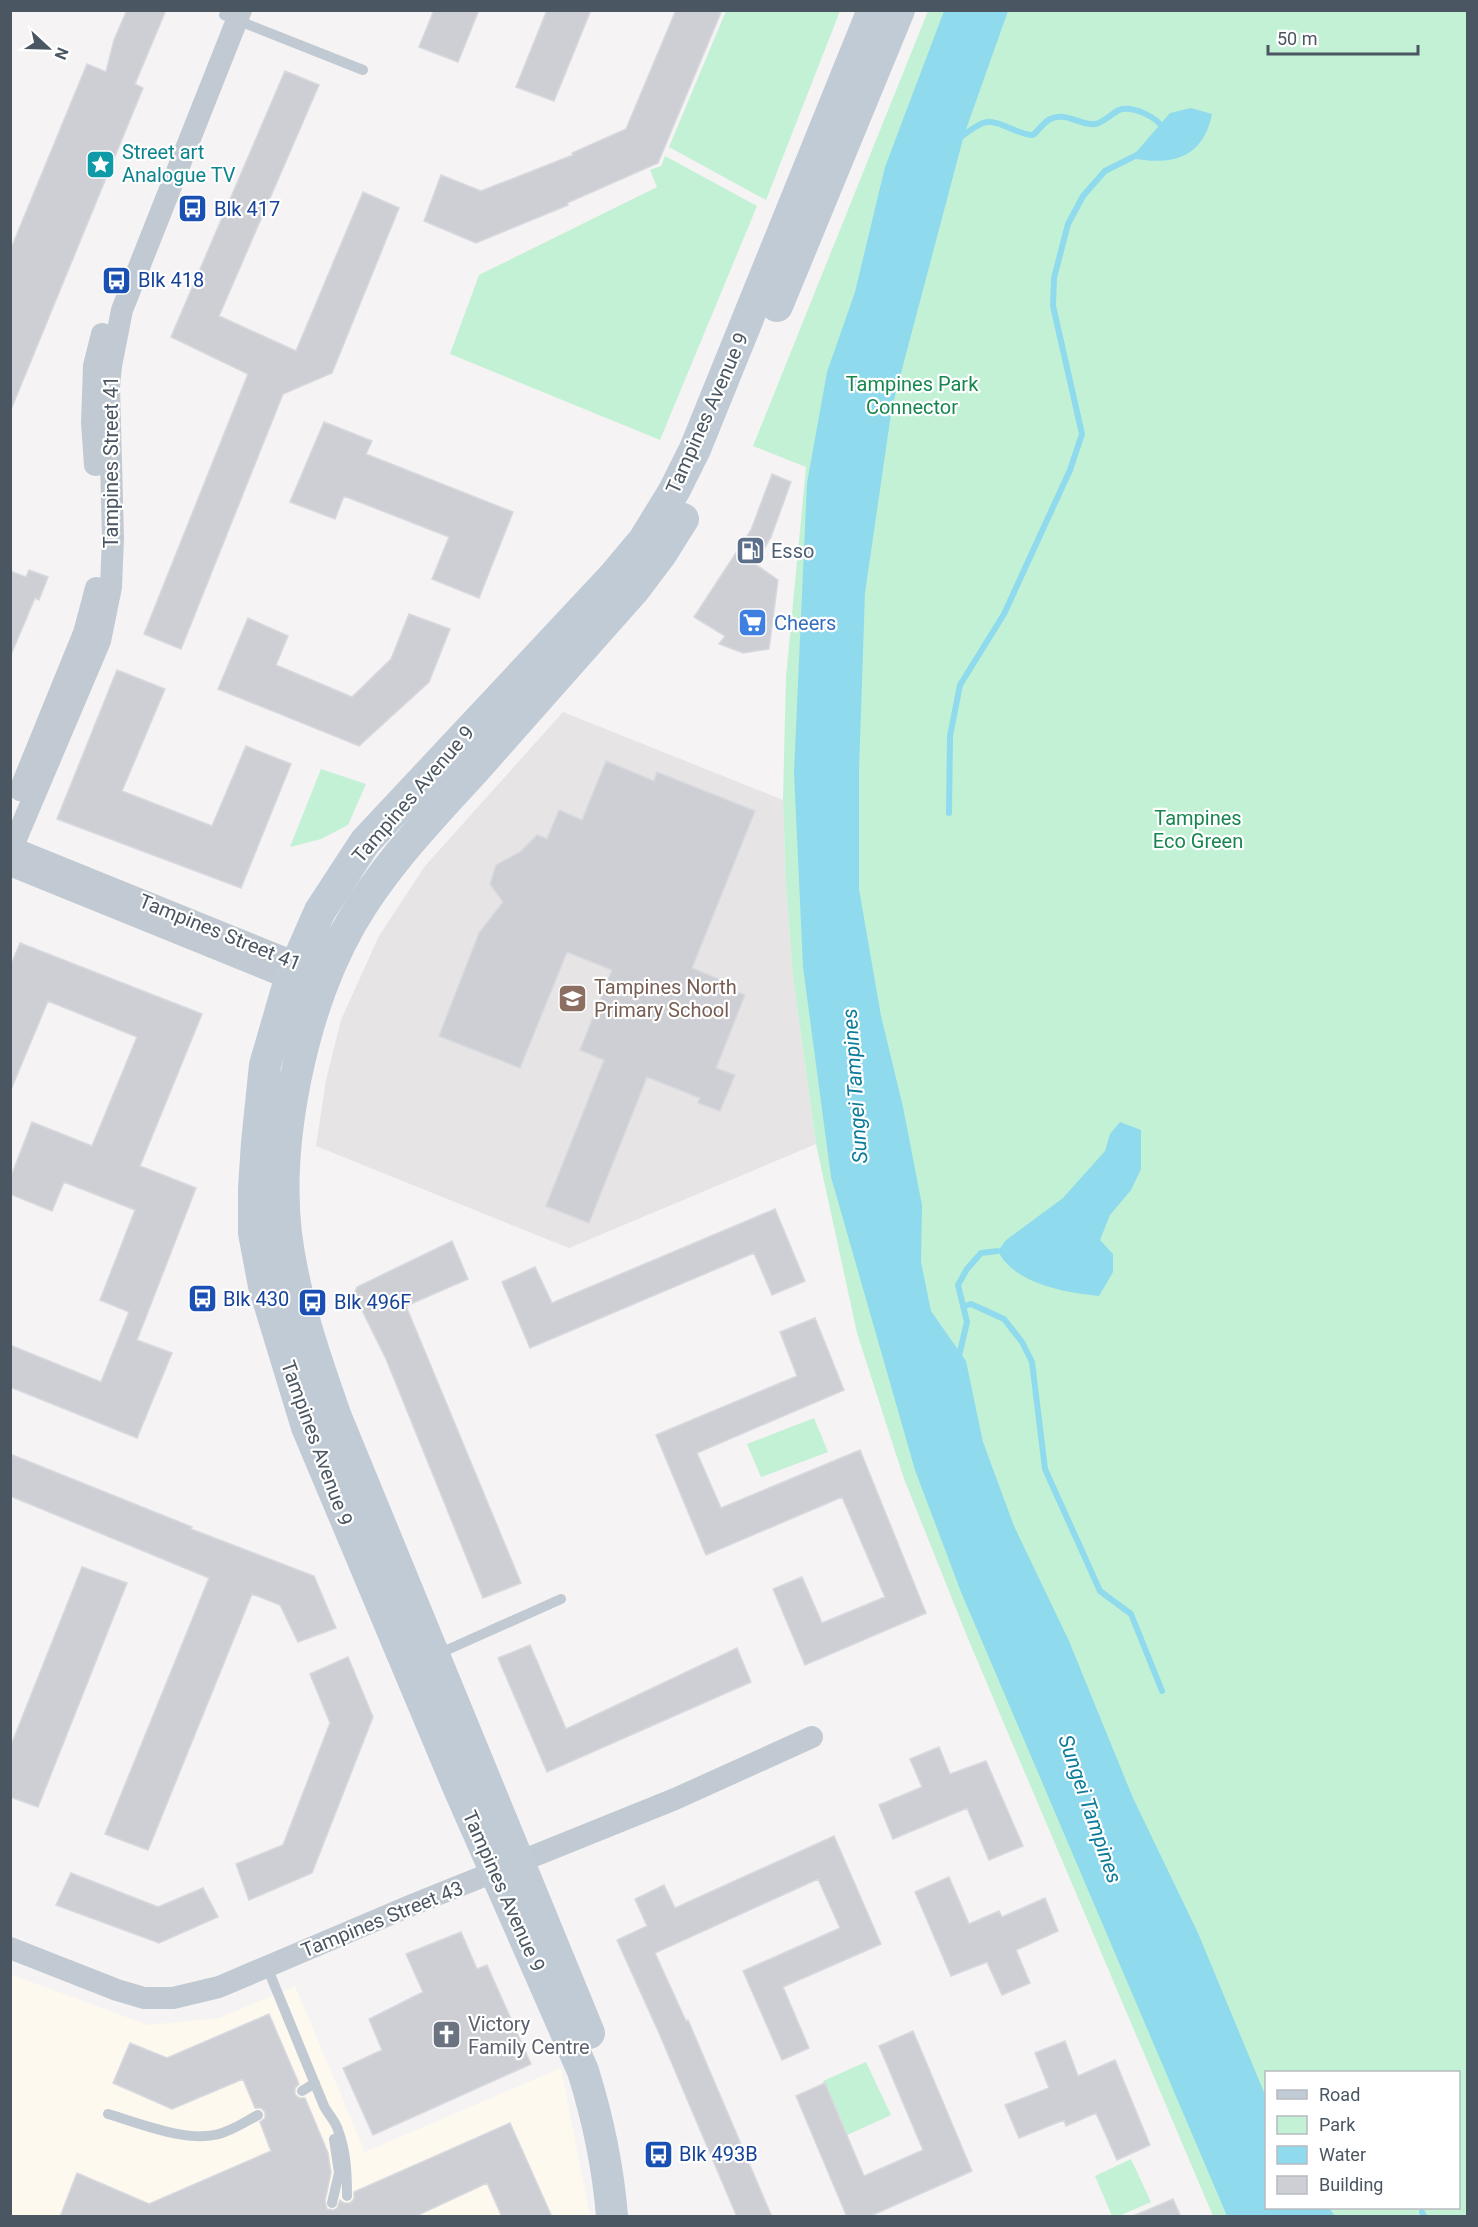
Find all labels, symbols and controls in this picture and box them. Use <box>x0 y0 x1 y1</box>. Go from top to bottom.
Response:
north arrow <box>18 18 78 78</box>
scale bar <box>1268 18 1418 56</box>
text: 50 m <box>1277 28 1317 49</box>
text: N <box>51 45 72 62</box>
place label: Street art Analogue TV <box>122 140 236 187</box>
place icon: Street art Analogue TV <box>85 148 117 180</box>
bus stop icon: Blk 417 <box>177 193 209 225</box>
place label: Blk 417 <box>214 197 280 221</box>
bus stop icon: Blk 418 <box>101 264 133 296</box>
place label: Blk 418 <box>138 268 204 292</box>
street label: Tampines Avenue 9 <box>661 329 753 497</box>
park label: Tampines Park Connector <box>846 372 979 419</box>
street label: Tampines Street 41 <box>99 376 123 548</box>
fuel station icon: Esso <box>734 535 766 567</box>
place label: Esso <box>771 539 814 563</box>
supermarket icon: Cheers <box>737 607 769 639</box>
place label: Cheers <box>774 611 836 635</box>
street label: Tampines Avenue 9 <box>347 721 479 867</box>
park label: Tampines Eco Green <box>1153 806 1243 853</box>
street label: Tampines Street 41 <box>136 889 304 975</box>
place label: Tampines North Primary School <box>594 975 737 1022</box>
school or university icon: Tampines North Primary School <box>557 982 589 1014</box>
water label: Sungei Tampines <box>838 1008 872 1164</box>
bus stop icon: Blk 430 <box>186 1283 218 1315</box>
bus stop icon: Blk 496F <box>297 1286 329 1318</box>
place label: Blk 430 <box>223 1287 289 1311</box>
place label: Blk 496F <box>334 1290 411 1314</box>
street label: Tampines Avenue 9 <box>276 1357 358 1529</box>
water label: Sungei Tampines <box>1053 1732 1127 1886</box>
street label: Tampines Avenue 9 <box>458 1807 550 1975</box>
street label: Tampines Street 43 <box>298 1876 466 1962</box>
place label: Victory Family Centre <box>468 2012 590 2059</box>
church icon: Victory Family Centre <box>431 2019 463 2051</box>
legend <box>1265 2071 1460 2209</box>
text: Road <box>1319 2084 1360 2105</box>
text: Park <box>1319 2114 1356 2135</box>
bus stop icon: Blk 493B <box>642 2138 674 2170</box>
place label: Blk 493B <box>679 2142 758 2166</box>
text: Water <box>1319 2144 1366 2165</box>
text: Building <box>1319 2174 1383 2195</box>

